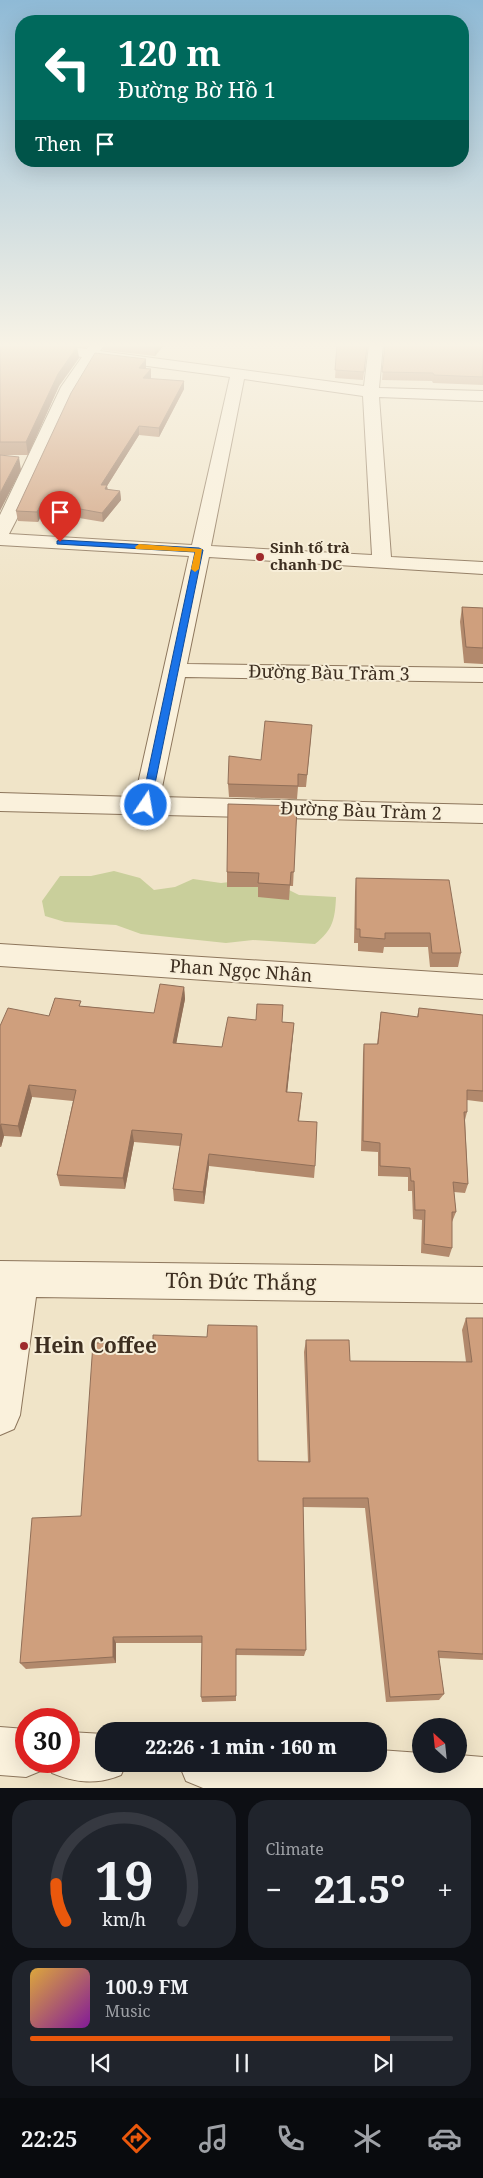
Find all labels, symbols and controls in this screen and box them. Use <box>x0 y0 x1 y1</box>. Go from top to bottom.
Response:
text: 120 m <box>118 29 221 76</box>
icon: left <box>35 35 100 100</box>
text: Đường Bờ Hồ 1 <box>118 74 276 104</box>
icon: arrive <box>91 130 119 158</box>
text: Then <box>35 131 81 157</box>
pin <box>39 491 81 542</box>
icon: arrive <box>46 498 74 526</box>
place label: Sinh tố trà chanh DC <box>270 537 350 574</box>
marker: Sinh tố trà chanh DC <box>254 551 266 563</box>
street label: Đường Bàu Tràm 3 <box>248 659 410 685</box>
position arrow <box>119 778 171 830</box>
street label: Đường Bàu Tràm 2 <box>280 795 442 825</box>
street label: Phan Ngọc Nhân <box>169 953 314 987</box>
street label: Tôn Đức Thắng <box>165 1266 317 1296</box>
place label: Hein Coffee <box>34 1331 157 1359</box>
marker: Hein Coffee <box>18 1340 30 1352</box>
speed limit sign: 30 <box>15 1708 80 1773</box>
north arrow <box>412 1718 468 1772</box>
map controls <box>412 1718 467 1773</box>
text: 22:26 · 1 min · 160 m <box>145 1734 337 1760</box>
text: Climate <box>266 1838 324 1860</box>
text: 19 <box>94 1844 153 1915</box>
text: 21.5° <box>314 1862 405 1914</box>
text: − <box>266 1870 282 1908</box>
text: + <box>437 1870 453 1908</box>
text: km/h <box>102 1907 146 1931</box>
text: 100.9 FM <box>105 1974 188 2000</box>
text: Music <box>105 2000 150 2022</box>
icon: previous <box>87 2049 115 2077</box>
icon: pause <box>228 2049 256 2077</box>
icon: next <box>369 2049 397 2077</box>
icon: directions <box>119 2121 154 2156</box>
icon: music <box>196 2121 231 2156</box>
icon: phone <box>273 2121 308 2156</box>
icon: climate <box>350 2121 385 2156</box>
icon: car <box>427 2121 462 2156</box>
text: 22:25 <box>21 2123 77 2153</box>

